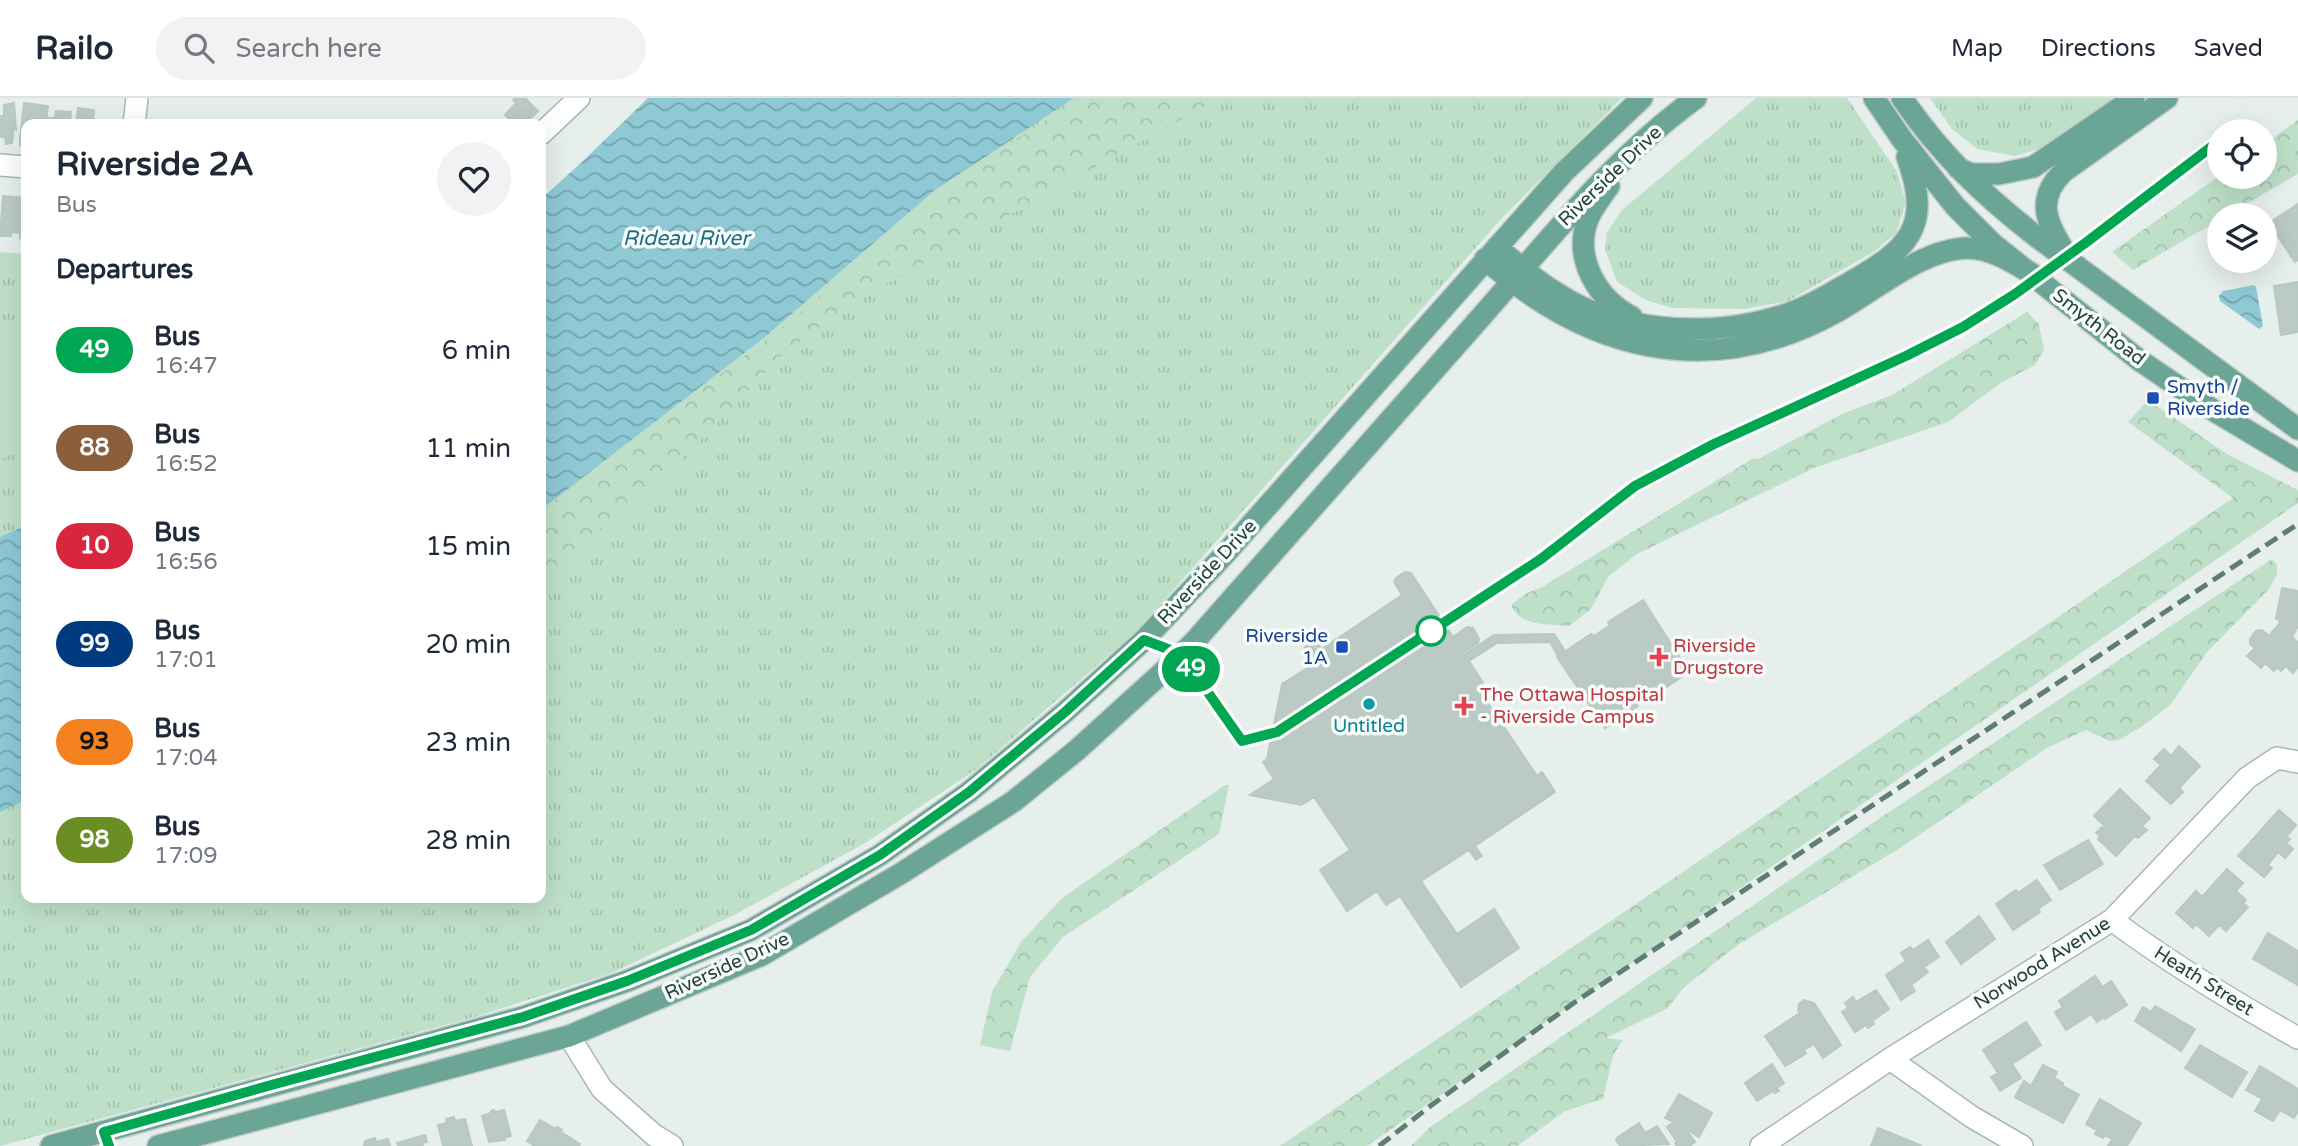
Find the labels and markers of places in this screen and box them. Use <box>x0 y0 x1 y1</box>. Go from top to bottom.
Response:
place label: Smyth / Riverside <box>2167 376 2250 420</box>
marker: Smyth / Riverside <box>2145 390 2161 406</box>
unlabelled marker <box>1416 616 1446 646</box>
place label: Riverside 1A <box>1245 625 1328 669</box>
place label: Riverside Drugstore <box>1673 635 1763 679</box>
marker: Riverside 1A <box>1334 639 1350 655</box>
marker: Riverside Drugstore <box>1651 649 1667 665</box>
place label: The Ottawa Hospital - Riverside Campus <box>1480 684 1664 728</box>
marker: Untitled <box>1361 696 1377 712</box>
marker: The Ottawa Hospital - Riverside Campus <box>1454 696 1474 716</box>
place label: Untitled <box>1333 715 1405 737</box>

